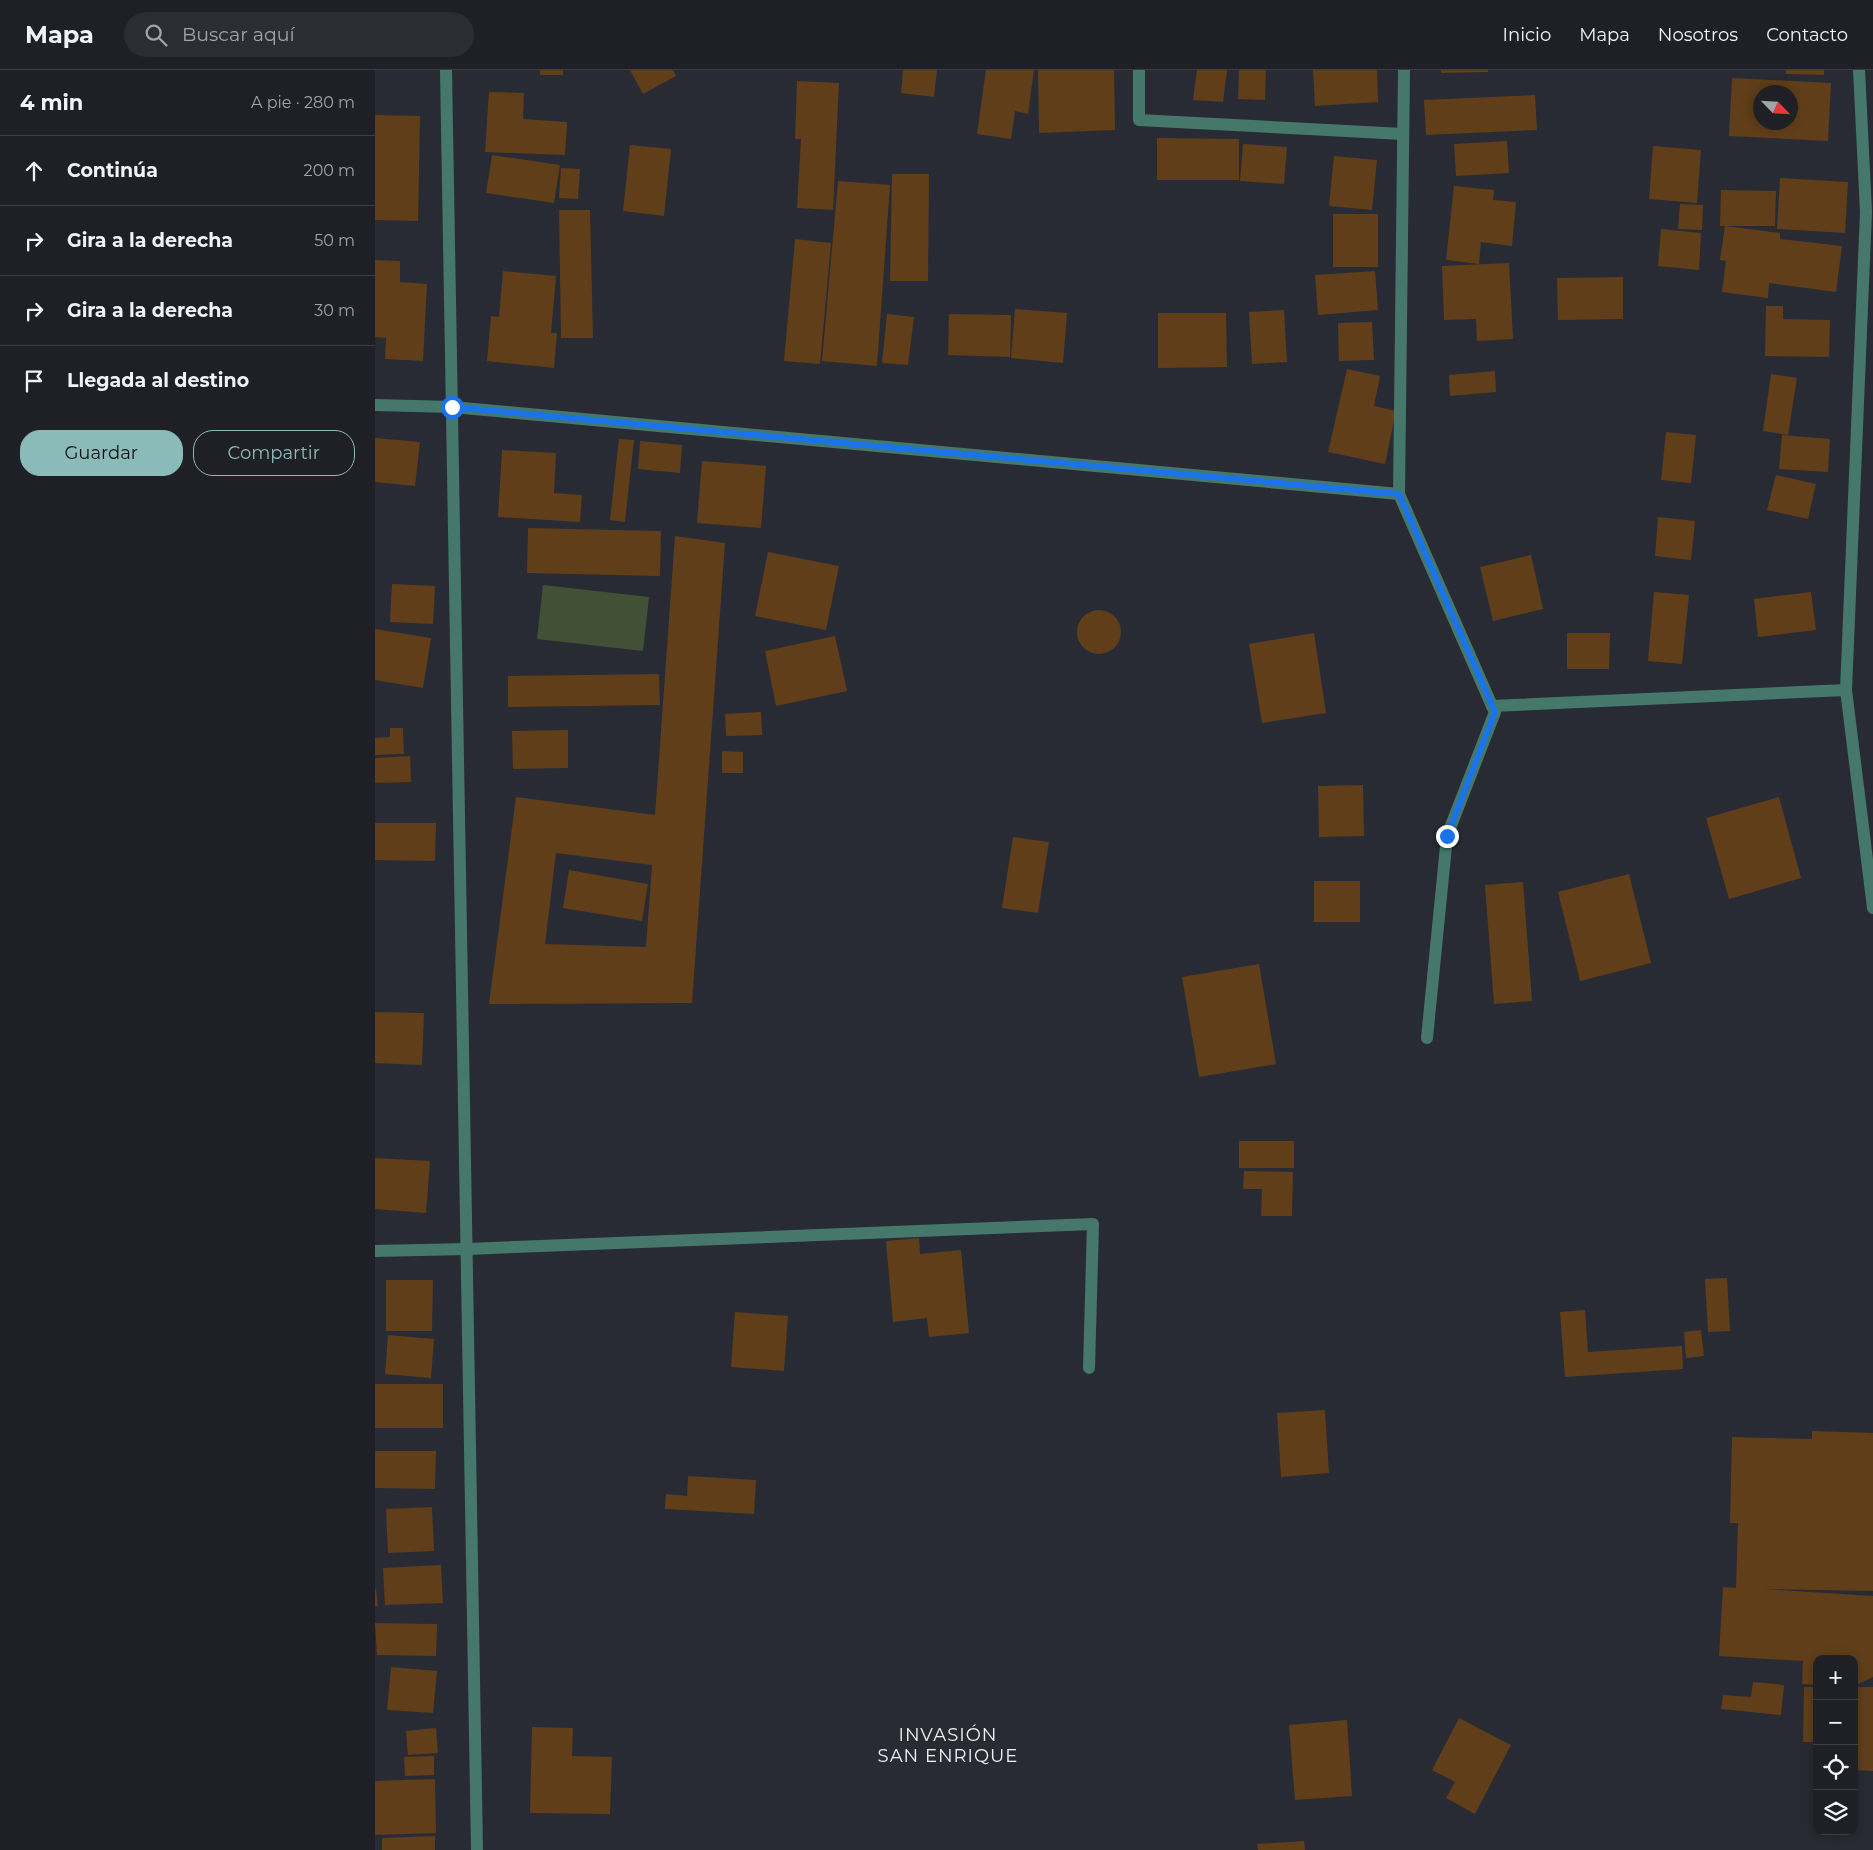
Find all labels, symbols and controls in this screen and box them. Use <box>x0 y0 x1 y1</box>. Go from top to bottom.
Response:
search box <box>124 12 474 57</box>
text: Mapa <box>25 20 94 49</box>
icon: search <box>142 21 170 49</box>
text: Buscar aquí <box>182 23 295 46</box>
text: Inicio <box>1503 24 1551 46</box>
text: Mapa <box>1579 24 1630 46</box>
text: Nosotros <box>1658 24 1738 46</box>
text: Contacto <box>1766 24 1848 46</box>
north arrow <box>1753 85 1798 130</box>
text: 4 min <box>20 90 83 115</box>
text: A pie · 280 m <box>251 93 355 112</box>
icon: ahead <box>20 157 48 185</box>
text: Continúa <box>67 159 158 182</box>
text: 200 m <box>304 161 355 180</box>
icon: right <box>20 227 48 255</box>
text: Gira a la derecha <box>67 229 233 252</box>
text: 50 m <box>314 231 355 250</box>
icon: right <box>20 297 48 325</box>
text: Gira a la derecha <box>67 299 233 322</box>
text: 30 m <box>314 301 355 320</box>
icon: arrive <box>20 367 48 395</box>
text: Llegada al destino <box>67 369 249 392</box>
route start <box>441 396 464 419</box>
button: Guardar <box>20 430 183 476</box>
button: Compartir <box>193 430 355 476</box>
route end <box>1436 825 1459 848</box>
map controls <box>1813 1655 1858 1835</box>
button: + <box>1813 1655 1858 1700</box>
button: − <box>1813 1700 1858 1745</box>
district label: INVASIÓN SAN ENRIQUE <box>878 1724 1018 1767</box>
button: locate <box>1813 1745 1858 1790</box>
button: layers <box>1813 1790 1858 1835</box>

